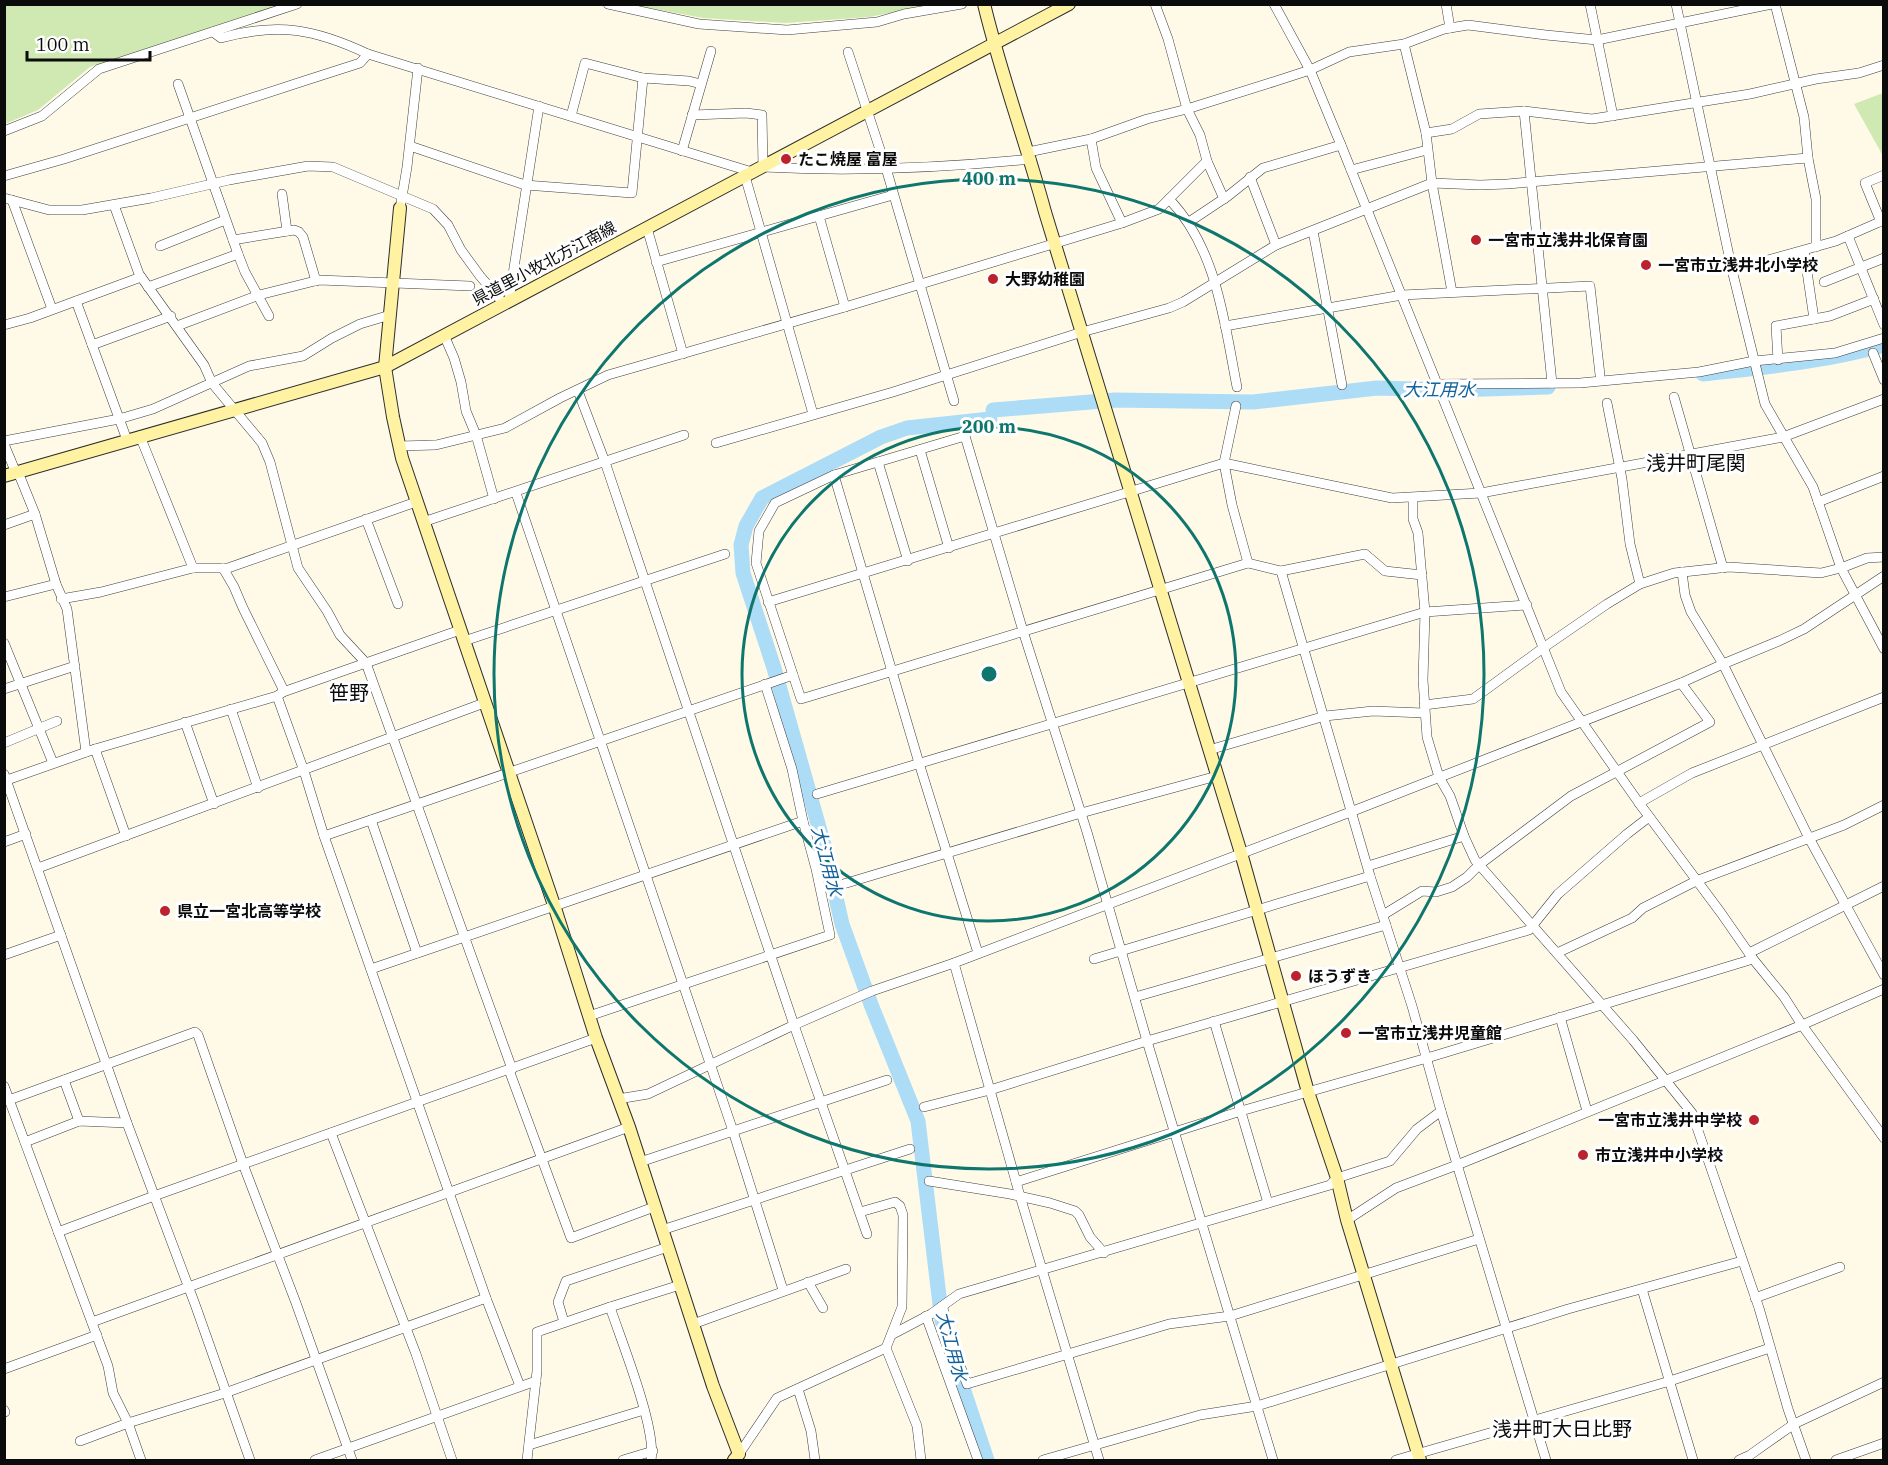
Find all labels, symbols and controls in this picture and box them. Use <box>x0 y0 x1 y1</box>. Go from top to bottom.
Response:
scale bar <box>27 24 150 62</box>
text: 100 m <box>36 33 90 56</box>
place label: たこ焼屋 富屋 <box>798 149 898 169</box>
marker: たこ焼屋 富屋 <box>779 152 793 166</box>
text: 400 m <box>962 167 1017 190</box>
street label: 県道里小牧北方江南線 <box>469 217 619 309</box>
place label: 一宮市立浅井北保育園 <box>1488 230 1648 250</box>
marker: 一宮市立浅井北保育園 <box>1469 233 1483 247</box>
place label: 一宮市立浅井北小学校 <box>1658 255 1818 275</box>
marker: 一宮市立浅井北小学校 <box>1639 258 1653 272</box>
place label: 大野幼稚園 <box>1005 269 1085 289</box>
marker: 大野幼稚園 <box>986 272 1000 286</box>
water label: 大江用水 <box>1403 378 1477 401</box>
text: 200 m <box>962 415 1017 438</box>
district label: 浅井町尾関 <box>1646 449 1746 476</box>
centre of rings <box>979 664 999 684</box>
district label: 笹野 <box>329 679 369 706</box>
water label: 大江用水 <box>807 823 848 901</box>
place label: 県立一宮北高等学校 <box>177 901 321 921</box>
marker: 県立一宮北高等学校 <box>158 904 172 918</box>
place label: ほうずき <box>1308 966 1372 986</box>
marker: ほうずき <box>1289 969 1303 983</box>
place label: 一宮市立浅井児童館 <box>1358 1023 1502 1043</box>
marker: 一宮市立浅井児童館 <box>1339 1026 1353 1040</box>
place label: 一宮市立浅井中学校 <box>1598 1110 1742 1130</box>
marker: 一宮市立浅井中学校 <box>1747 1113 1761 1127</box>
place label: 市立浅井中小学校 <box>1595 1145 1723 1165</box>
marker: 市立浅井中小学校 <box>1576 1148 1590 1162</box>
water label: 大江用水 <box>932 1308 973 1386</box>
district label: 浅井町大日比野 <box>1492 1415 1632 1442</box>

